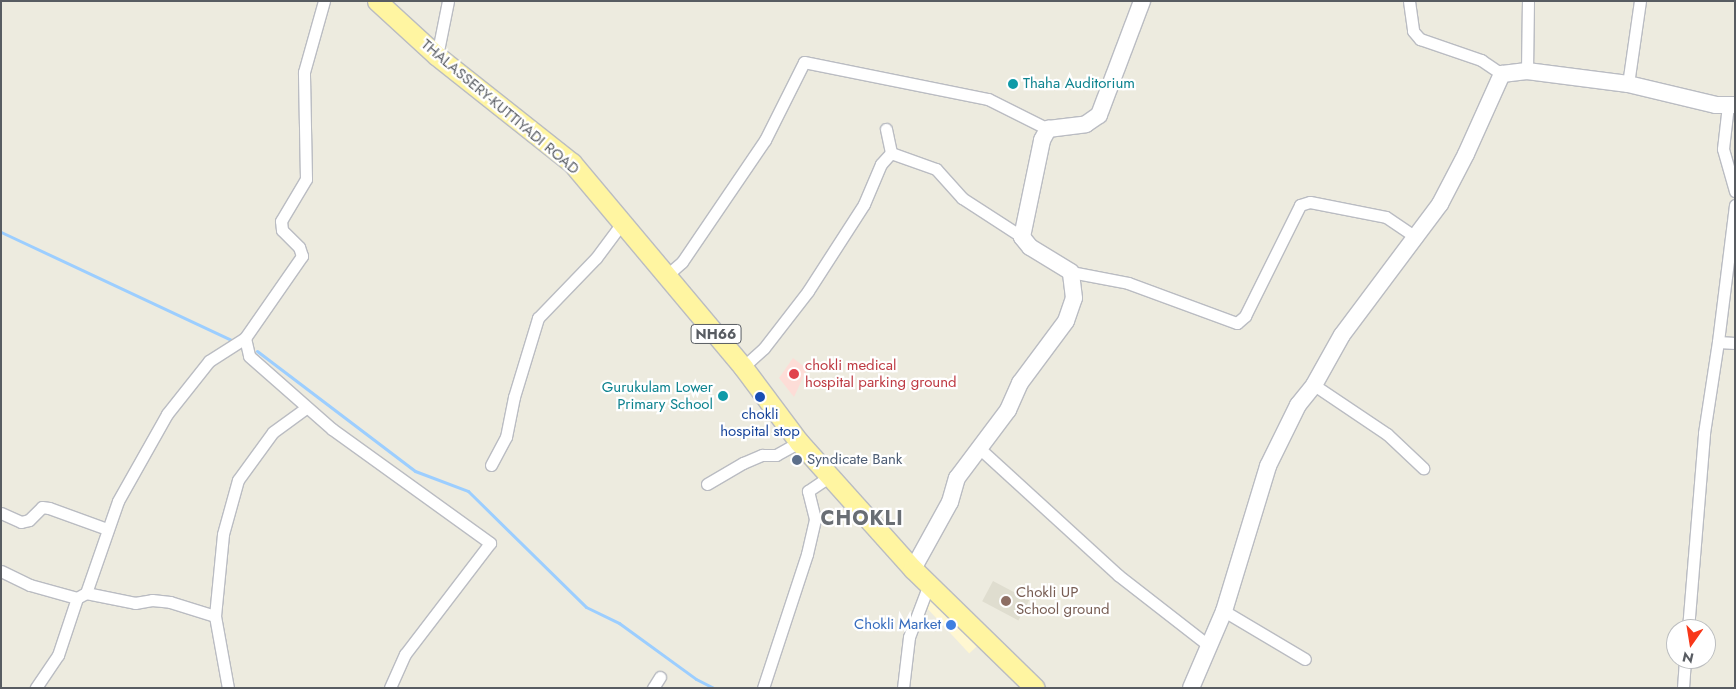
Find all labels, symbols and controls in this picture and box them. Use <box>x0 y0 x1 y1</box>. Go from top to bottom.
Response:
street label: THALASSERY-KUTTIYADI ROAD <box>417 36 583 178</box>
place label: Thaha Auditorium <box>1023 75 1135 93</box>
marker: Thaha Auditorium <box>1007 78 1019 90</box>
road number: NH66 <box>690 322 742 346</box>
place label: chokli medical hospital parking ground <box>805 356 957 391</box>
marker: chokli medical hospital parking ground <box>787 367 801 381</box>
place label: Gurukulam Lower Primary School <box>602 378 713 413</box>
marker: Gurukulam Lower Primary School <box>717 390 729 402</box>
marker: chokli hospital stop <box>754 391 766 403</box>
place label: chokli hospital stop <box>720 405 800 440</box>
place label: Syndicate Bank <box>807 451 902 469</box>
marker: Syndicate Bank <box>791 454 803 466</box>
district label: CHOKLI <box>820 506 904 530</box>
place label: Chokli UP School ground <box>1016 583 1110 618</box>
marker: Chokli UP School ground <box>1000 595 1012 607</box>
place label: Chokli Market <box>854 616 941 634</box>
marker: Chokli Market <box>945 619 957 631</box>
north arrow <box>1666 619 1716 669</box>
text: N <box>1680 647 1696 669</box>

